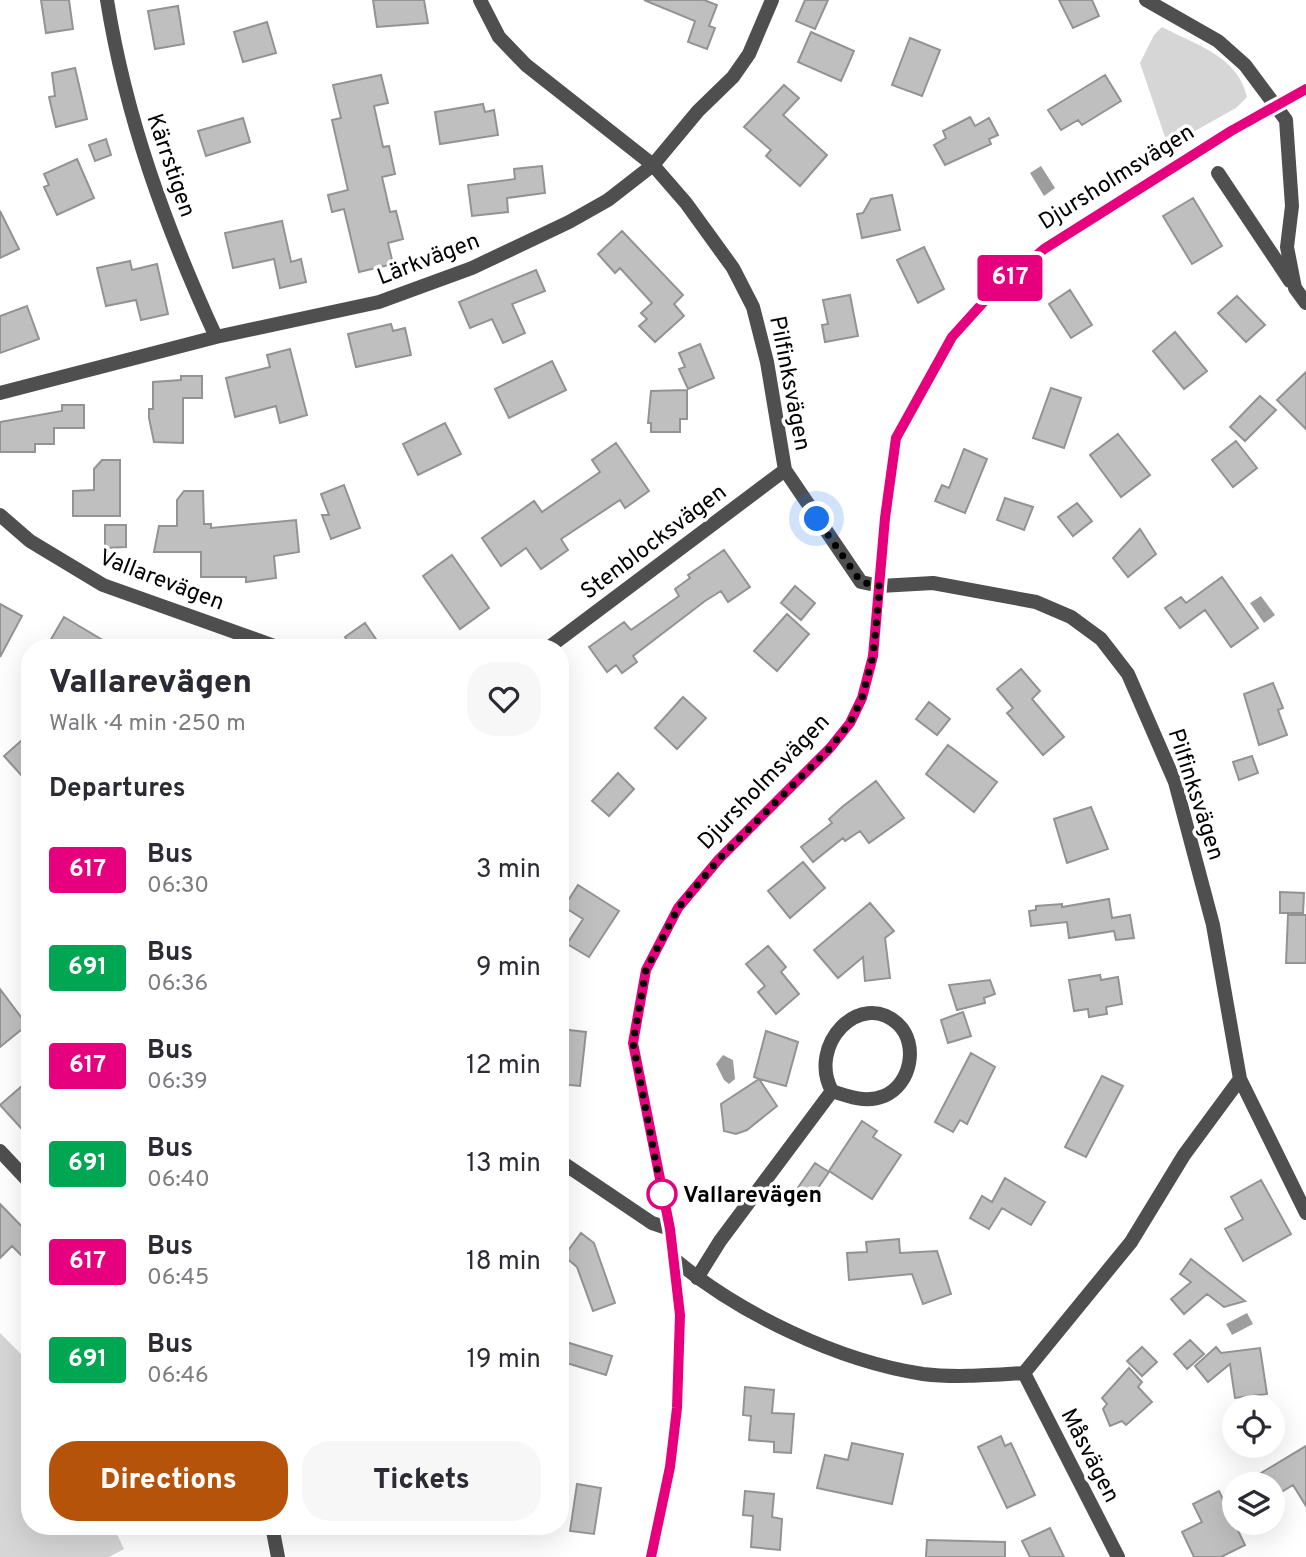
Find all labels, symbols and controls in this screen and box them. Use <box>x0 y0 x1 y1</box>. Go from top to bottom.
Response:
street label: Kärrstigen <box>138 110 201 221</box>
street label: Djursholmsvägen <box>1034 119 1200 238</box>
street label: Lärkvägen <box>374 228 484 293</box>
line badge: 617 <box>970 255 1050 301</box>
text: 617 <box>991 263 1029 293</box>
street label: Pilfinksvägen <box>761 314 816 453</box>
street label: Stenblocksvägen <box>576 479 733 607</box>
your location <box>799 501 834 536</box>
street label: Vallarevägen <box>94 544 228 619</box>
button: heart <box>467 662 541 736</box>
text: Vallarevägen <box>49 663 252 705</box>
street label: Djursholmsvägen <box>693 709 837 857</box>
text: Walk · 4 min · 250 m <box>49 710 246 739</box>
street label: Pilfinksvägen <box>1160 725 1230 864</box>
text: Departures <box>49 773 186 806</box>
text: Bus <box>147 839 193 872</box>
text: 3 min <box>476 854 541 887</box>
text: 617 <box>69 855 106 885</box>
text: 06:30 <box>147 872 209 901</box>
text: Bus <box>147 937 193 970</box>
text: 9 min <box>476 952 541 985</box>
text: 691 <box>68 953 107 983</box>
text: 06:36 <box>147 970 208 999</box>
text: Bus <box>147 1035 193 1068</box>
text: 12 min <box>466 1050 541 1083</box>
text: 617 <box>69 1051 106 1081</box>
text: 06:39 <box>147 1068 208 1097</box>
text: Bus <box>147 1133 193 1166</box>
text: 13 min <box>466 1148 541 1181</box>
text: 691 <box>68 1149 107 1179</box>
text: 06:40 <box>147 1166 210 1195</box>
marker: Vallarevägen <box>647 1179 677 1209</box>
place label: Vallarevägen <box>683 1182 822 1211</box>
text: Bus <box>147 1231 193 1264</box>
text: 18 min <box>466 1246 541 1279</box>
text: 617 <box>69 1247 106 1277</box>
text: 06:45 <box>147 1264 209 1293</box>
text: Bus <box>147 1329 193 1362</box>
text: 19 min <box>466 1344 541 1377</box>
text: 691 <box>68 1345 107 1375</box>
text: 06:46 <box>147 1362 209 1391</box>
map controls <box>1222 1395 1285 1535</box>
button: locate <box>1222 1395 1285 1458</box>
street label: Måsvägen <box>1053 1404 1125 1508</box>
button: Directions <box>49 1441 288 1521</box>
button: Tickets <box>302 1441 541 1521</box>
button: layers <box>1222 1472 1285 1535</box>

